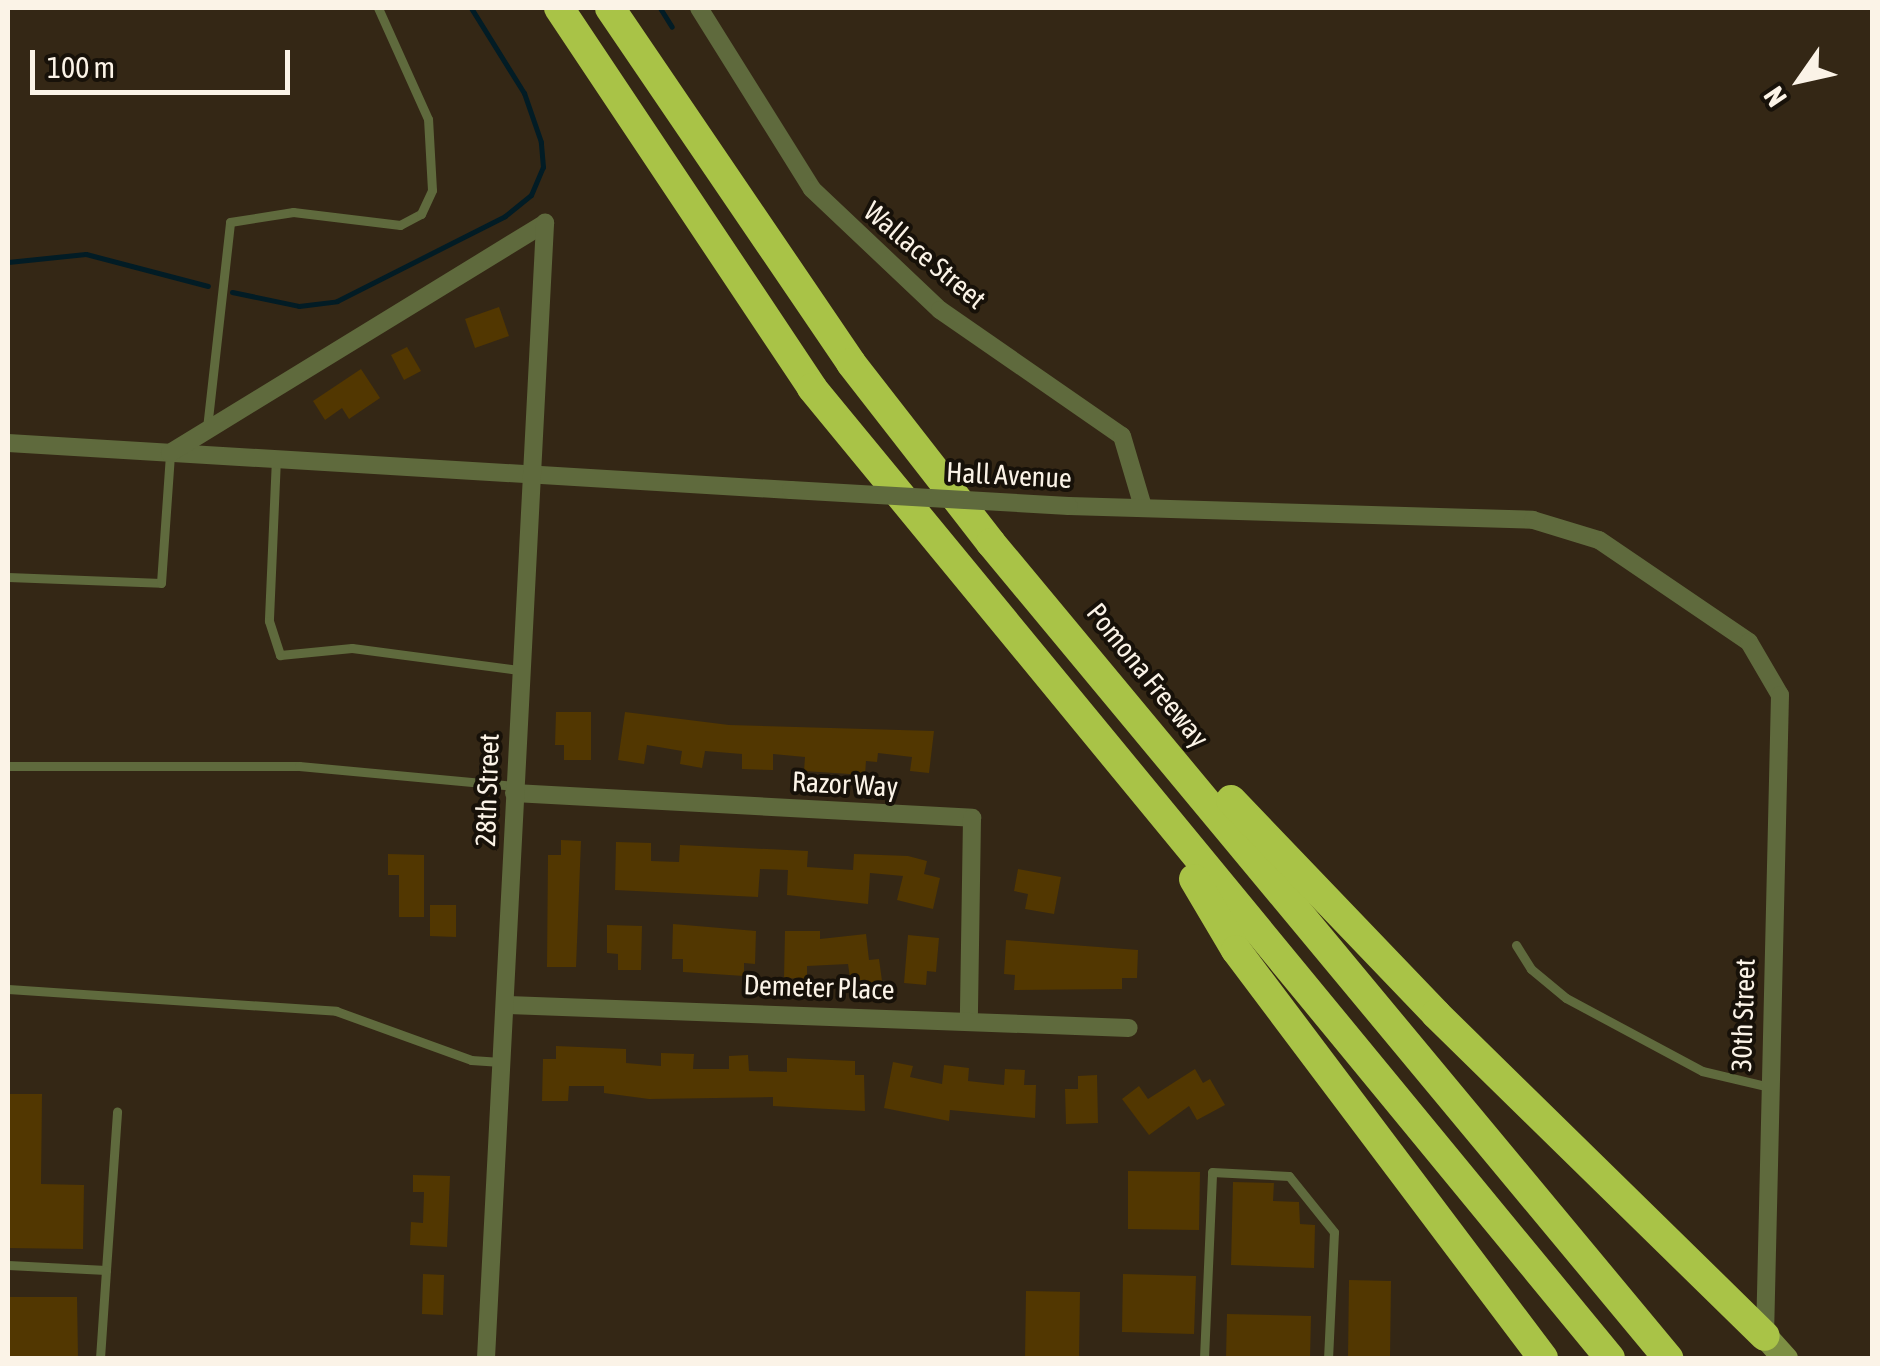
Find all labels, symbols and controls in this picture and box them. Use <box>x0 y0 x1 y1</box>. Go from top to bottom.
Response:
scale bar <box>35 30 295 92</box>
north arrow <box>1750 30 1850 130</box>
text: 100 m <box>47 50 115 84</box>
text: N <box>1757 81 1793 113</box>
street label: Wallace Street <box>857 194 993 316</box>
street label: Hall Avenue <box>945 455 1073 495</box>
street label: Pomona Freeway <box>1080 596 1216 754</box>
street label: 28th Street <box>468 733 506 847</box>
street label: Razor Way <box>791 764 899 804</box>
street label: 30th Street <box>1724 958 1762 1072</box>
street label: Demeter Place <box>743 968 895 1006</box>

